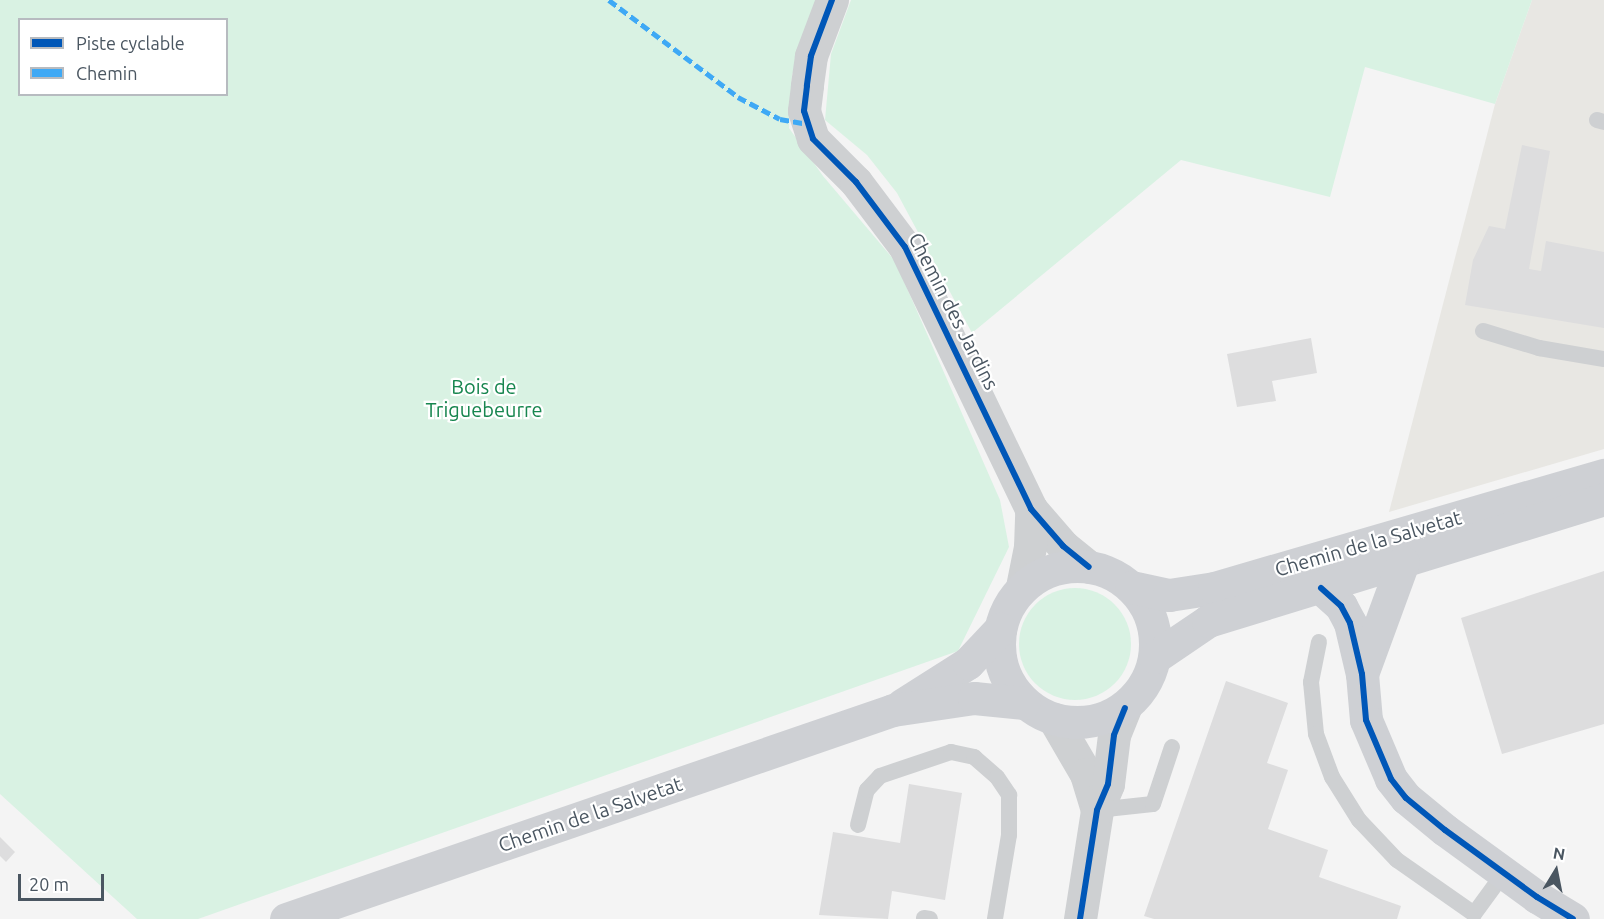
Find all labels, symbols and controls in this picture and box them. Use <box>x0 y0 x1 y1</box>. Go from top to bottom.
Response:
legend <box>18 18 228 96</box>
text: Piste cyclable <box>76 33 185 53</box>
text: Chemin <box>76 63 137 83</box>
street label: Chemin des Jardins <box>904 228 1004 394</box>
park label: Bois de Triguebeurre <box>425 374 543 421</box>
street label: Chemin de la Salvetat <box>1272 505 1464 581</box>
street label: Chemin de la Salvetat <box>495 771 685 857</box>
north arrow <box>1526 841 1586 901</box>
text: N <box>1552 843 1567 863</box>
scale bar <box>21 862 106 900</box>
text: 20 m <box>29 874 69 894</box>

